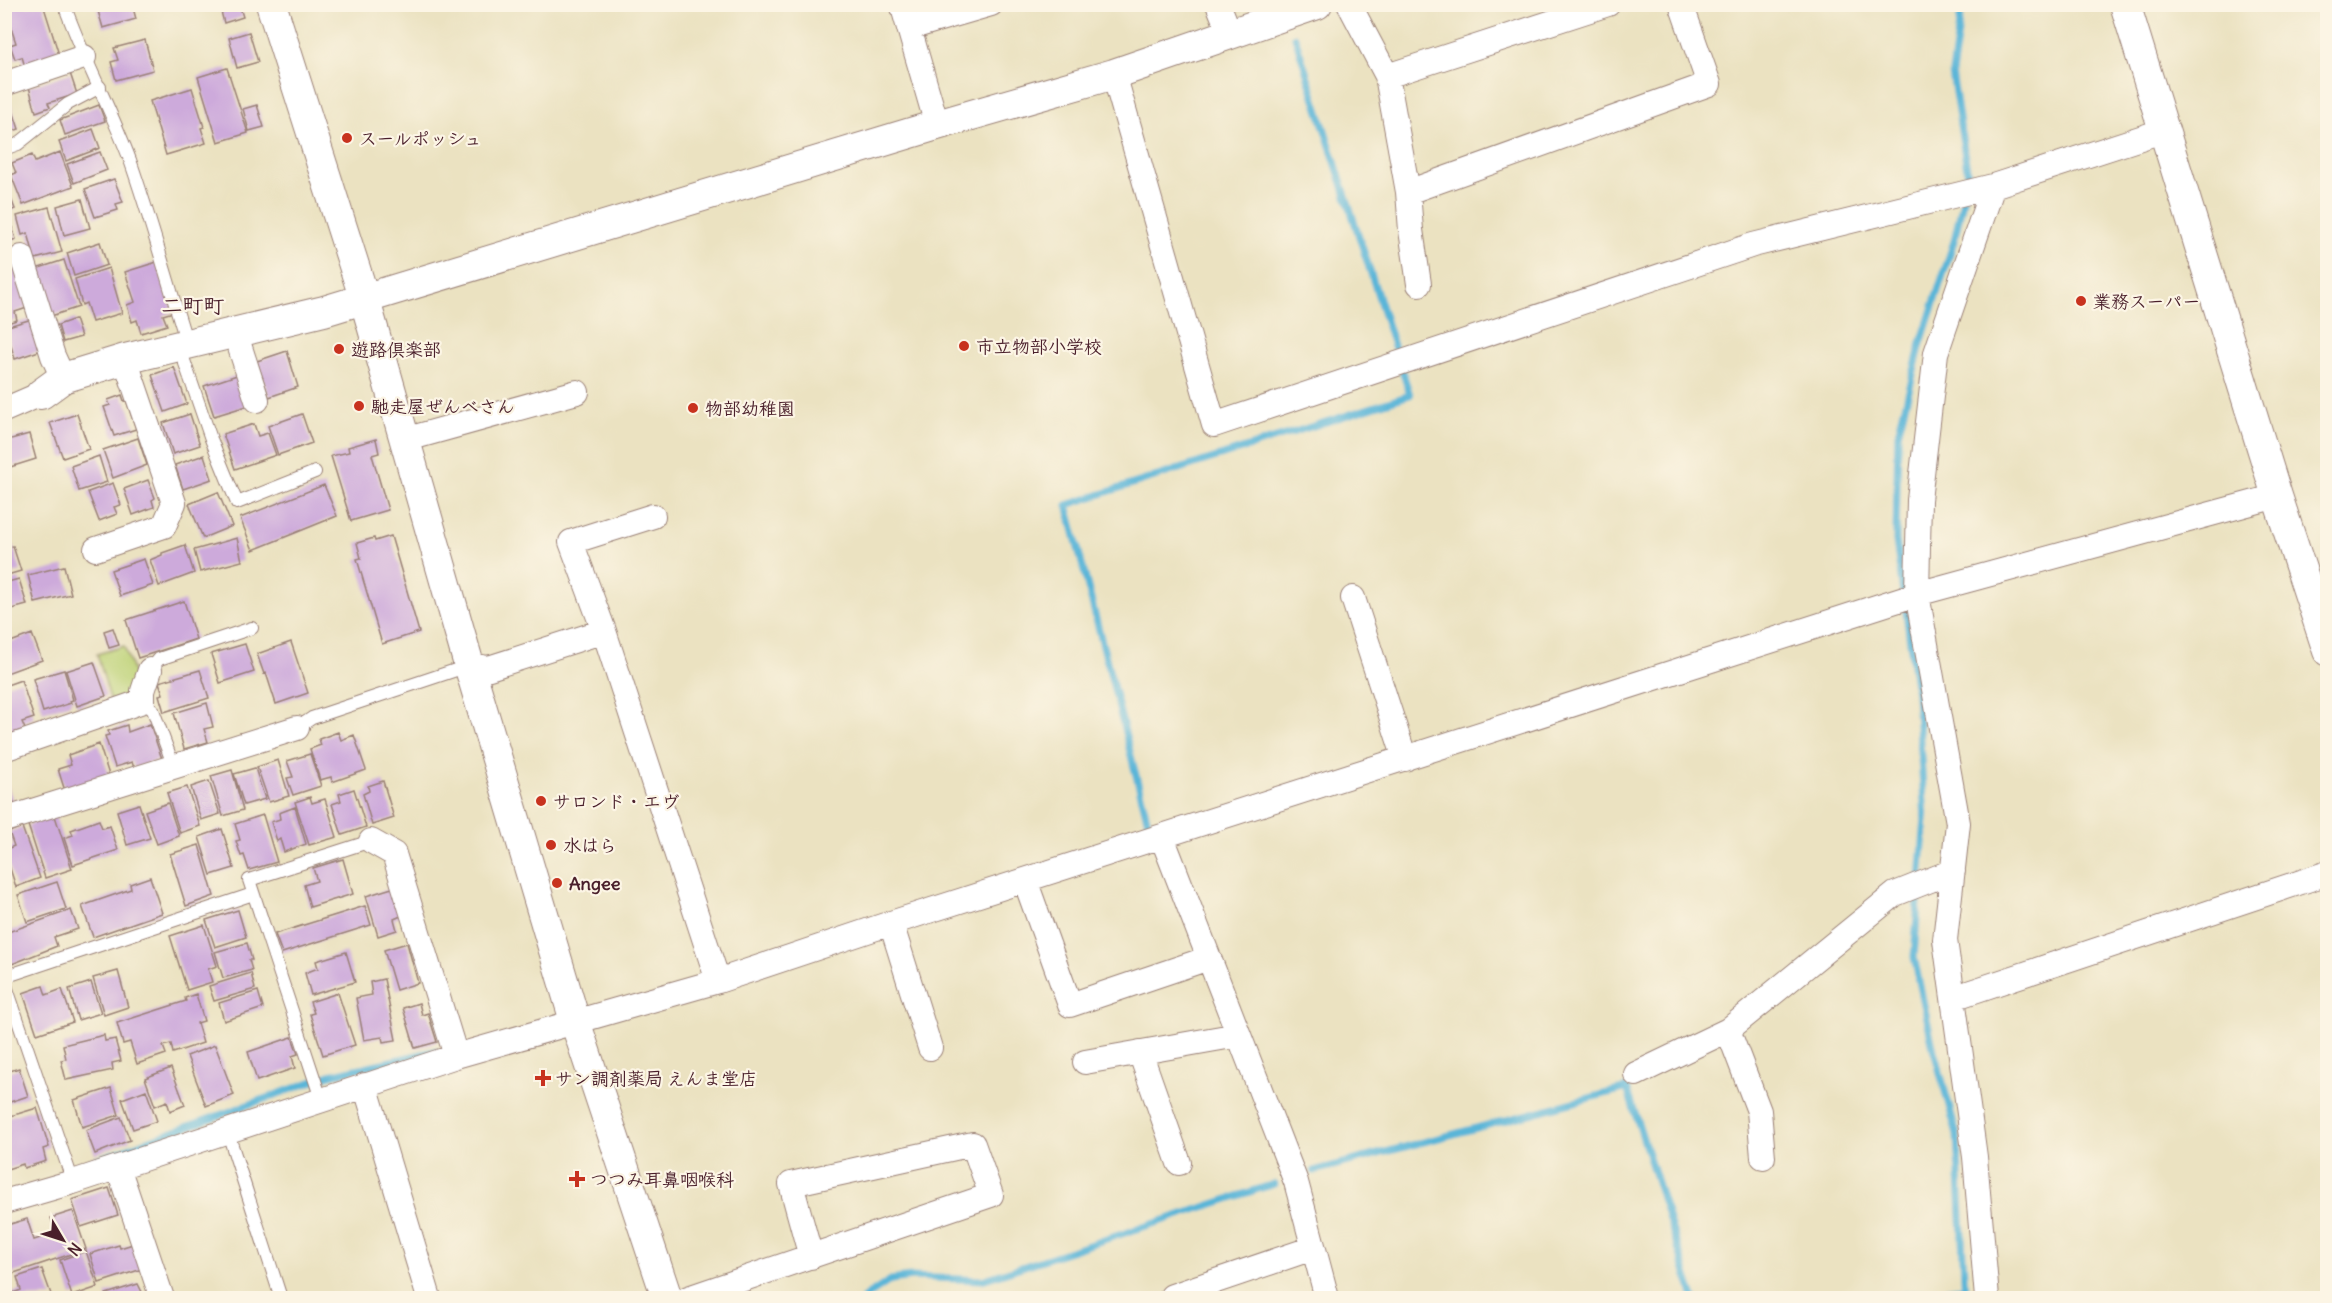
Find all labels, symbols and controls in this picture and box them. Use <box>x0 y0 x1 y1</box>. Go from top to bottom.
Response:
place label: スールポッシュ <box>359 127 482 150</box>
marker: スールポッシュ <box>340 131 354 145</box>
place label: 業務スーパー <box>2093 290 2200 313</box>
district label: 二町町 <box>162 292 225 319</box>
marker: 業務スーパー <box>2074 294 2088 308</box>
place label: 市立物部小学校 <box>976 335 1102 358</box>
place label: 遊路倶楽部 <box>351 338 441 361</box>
marker: 市立物部小学校 <box>957 339 971 353</box>
marker: 遊路倶楽部 <box>332 342 346 356</box>
place label: 馳走屋ぜんべさん <box>371 395 515 418</box>
place label: 物部幼稚園 <box>705 397 795 420</box>
marker: 馳走屋ぜんべさん <box>352 399 366 413</box>
marker: 物部幼稚園 <box>686 401 700 415</box>
place label: サロンド・エヴ <box>553 790 679 813</box>
marker: サロンド・エヴ <box>534 794 548 808</box>
place label: 水はら <box>563 834 617 857</box>
marker: 水はら <box>544 838 558 852</box>
place label: Angee <box>569 872 621 895</box>
marker: Angee <box>550 876 564 890</box>
place label: サン調剤薬局 えんま堂店 <box>555 1067 757 1090</box>
marker: サン調剤薬局 えんま堂店 <box>536 1071 550 1085</box>
place label: つつみ耳鼻咽喉科 <box>590 1168 734 1191</box>
marker: つつみ耳鼻咽喉科 <box>568 1170 586 1188</box>
north arrow <box>33 1210 93 1270</box>
text: N <box>63 1239 86 1260</box>

